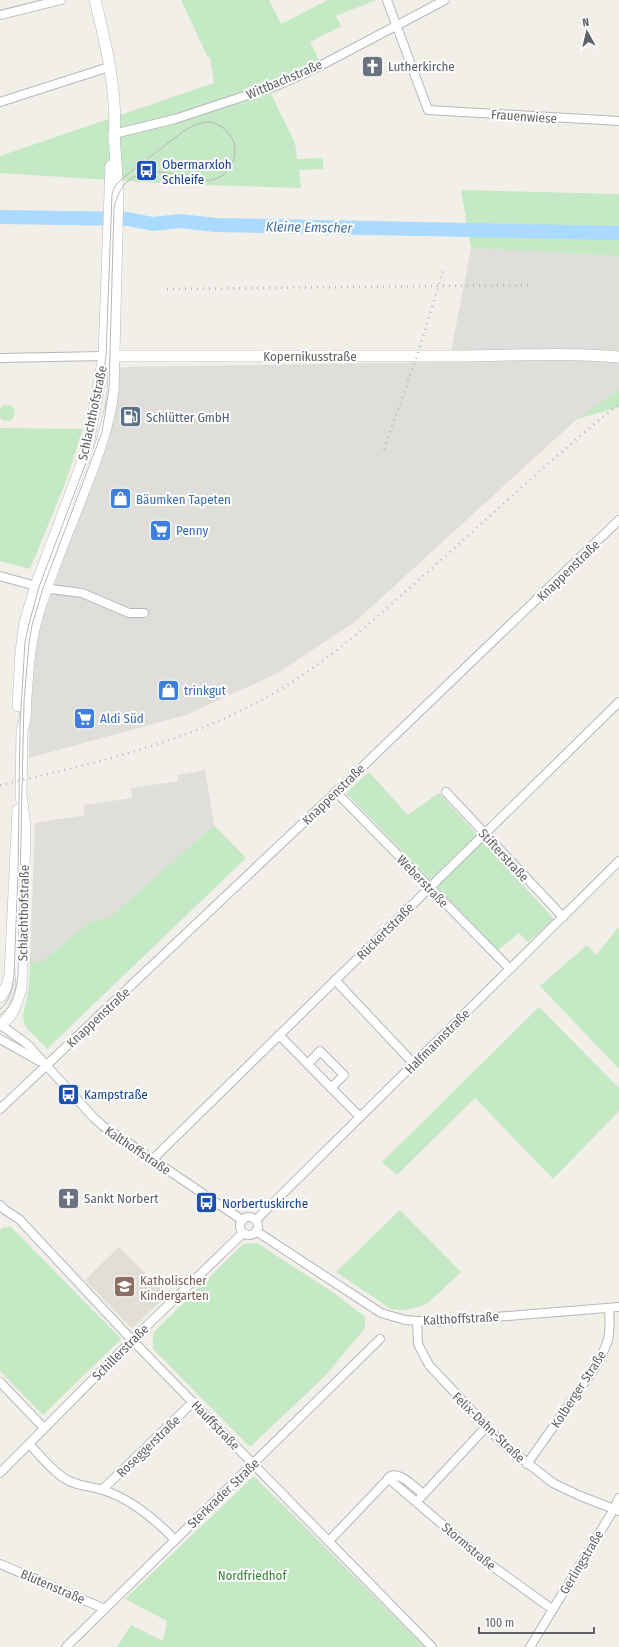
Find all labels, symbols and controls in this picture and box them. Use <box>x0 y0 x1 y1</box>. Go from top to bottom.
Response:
north arrow <box>567 12 607 52</box>
text: N <box>582 16 590 29</box>
church icon: Lutherkirche <box>360 53 386 79</box>
street label: Wittbachstraße <box>244 57 324 102</box>
place label: Lutherkirche <box>388 59 455 74</box>
street label: Frauenwiese <box>491 107 557 126</box>
place label: Obermarxloh Schleife <box>162 157 232 187</box>
bus stop icon: Obermarxloh Schleife <box>134 158 160 184</box>
water label: Kleine Emscher <box>266 218 353 237</box>
street label: Kopernikusstraße <box>263 349 357 364</box>
street label: Schlachthofstraße <box>75 364 110 462</box>
fuel station icon: Schlütter GmbH <box>118 404 144 430</box>
place label: Schlütter GmbH <box>146 410 230 425</box>
shop icon: Bäumken Tapeten <box>107 486 133 512</box>
place label: Bäumken Tapeten <box>136 492 231 507</box>
supermarket icon: Penny <box>148 517 174 543</box>
place label: Penny <box>176 523 208 538</box>
street label: Knappenstraße <box>534 537 603 604</box>
shop icon: trinkgut <box>156 677 182 703</box>
place label: trinkgut <box>184 683 227 698</box>
supermarket icon: Aldi Süd <box>71 705 97 731</box>
place label: Aldi Süd <box>100 711 144 726</box>
street label: Knappenstraße <box>299 761 368 828</box>
street label: Stifterstraße <box>475 826 532 885</box>
street label: Weberstraße <box>394 852 451 911</box>
street label: Schlachthofstraße <box>15 865 32 961</box>
street label: Rückertstraße <box>354 900 417 963</box>
street label: Knappenstraße <box>64 984 133 1050</box>
street label: Halfmannstraße <box>402 1006 473 1077</box>
bus stop icon: Kampstraße <box>55 1081 81 1107</box>
place label: Kampstraße <box>84 1087 148 1102</box>
street label: Kalthoffstraße <box>102 1123 173 1178</box>
church icon: Sankt Norbert <box>55 1185 81 1211</box>
bus stop icon: Norbertuskirche <box>194 1190 220 1216</box>
place label: Sankt Norbert <box>84 1191 159 1206</box>
place label: Norbertuskirche <box>222 1196 308 1211</box>
place label: Katholischer Kindergarten <box>140 1273 209 1303</box>
school or university icon: Katholischer Kindergarten <box>112 1274 138 1300</box>
street label: Kalthoffstraße <box>423 1309 499 1328</box>
street label: Schillerstraße <box>89 1321 152 1384</box>
street label: Kolberger Straße <box>548 1348 609 1431</box>
street label: Felix-Dahn-Straße <box>449 1389 528 1466</box>
street label: Hauffstraße <box>188 1398 243 1453</box>
street label: Roseggerstraße <box>114 1412 183 1480</box>
street label: Sterkrader Straße <box>184 1455 262 1531</box>
street label: Stormstraße <box>439 1520 499 1573</box>
street label: Gerlingstraße <box>557 1528 606 1597</box>
street label: Blütenstraße <box>18 1566 87 1607</box>
park label: Nordfriedhof <box>218 1568 287 1583</box>
scale bar <box>479 1609 594 1635</box>
text: 100 m <box>485 1616 514 1630</box>

